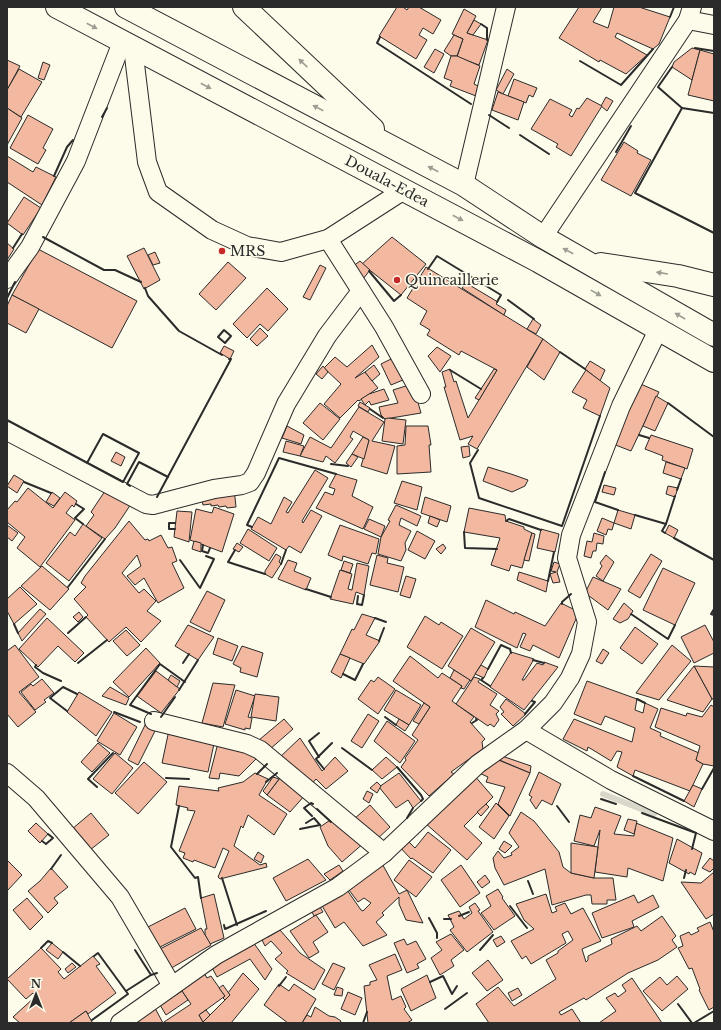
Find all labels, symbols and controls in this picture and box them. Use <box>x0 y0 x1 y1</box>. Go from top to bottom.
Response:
one-way arrow <box>86 22 97 29</box>
one-way arrow <box>298 58 308 68</box>
one-way arrow <box>201 83 212 90</box>
one-way arrow <box>312 105 324 111</box>
street label: Douala-Edea <box>342 151 432 211</box>
one-way arrow <box>427 165 439 172</box>
one-way arrow <box>452 215 464 222</box>
place label: MRS <box>230 242 265 260</box>
marker: MRS <box>217 246 227 256</box>
one-way arrow <box>562 247 574 254</box>
one-way arrow <box>656 270 668 276</box>
place label: Quincaillerie <box>405 271 499 289</box>
marker: Quincaillerie <box>392 275 402 285</box>
one-way arrow <box>590 290 602 297</box>
one-way arrow <box>674 312 686 319</box>
north arrow <box>16 974 56 1014</box>
text: N <box>31 977 42 991</box>

